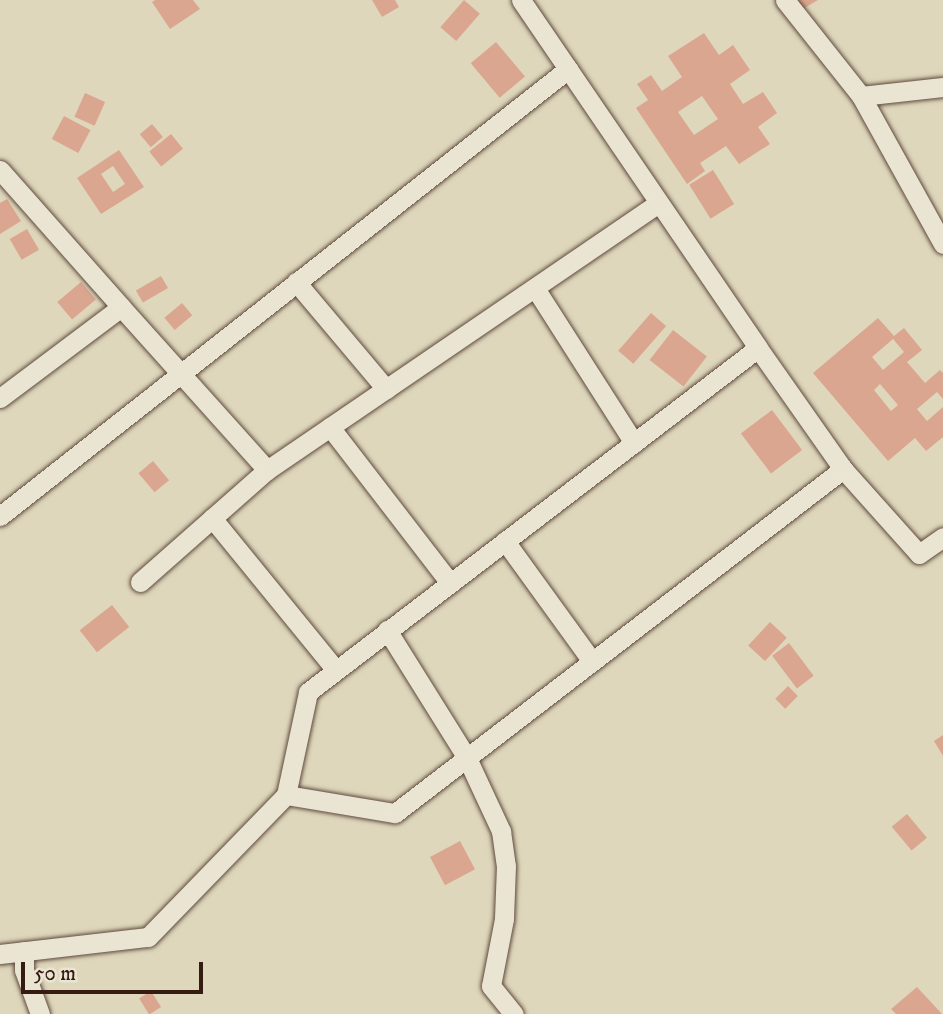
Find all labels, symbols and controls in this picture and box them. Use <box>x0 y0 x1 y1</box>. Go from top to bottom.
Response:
scale bar <box>24 948 206 992</box>
text: 50 m <box>34 961 76 987</box>

